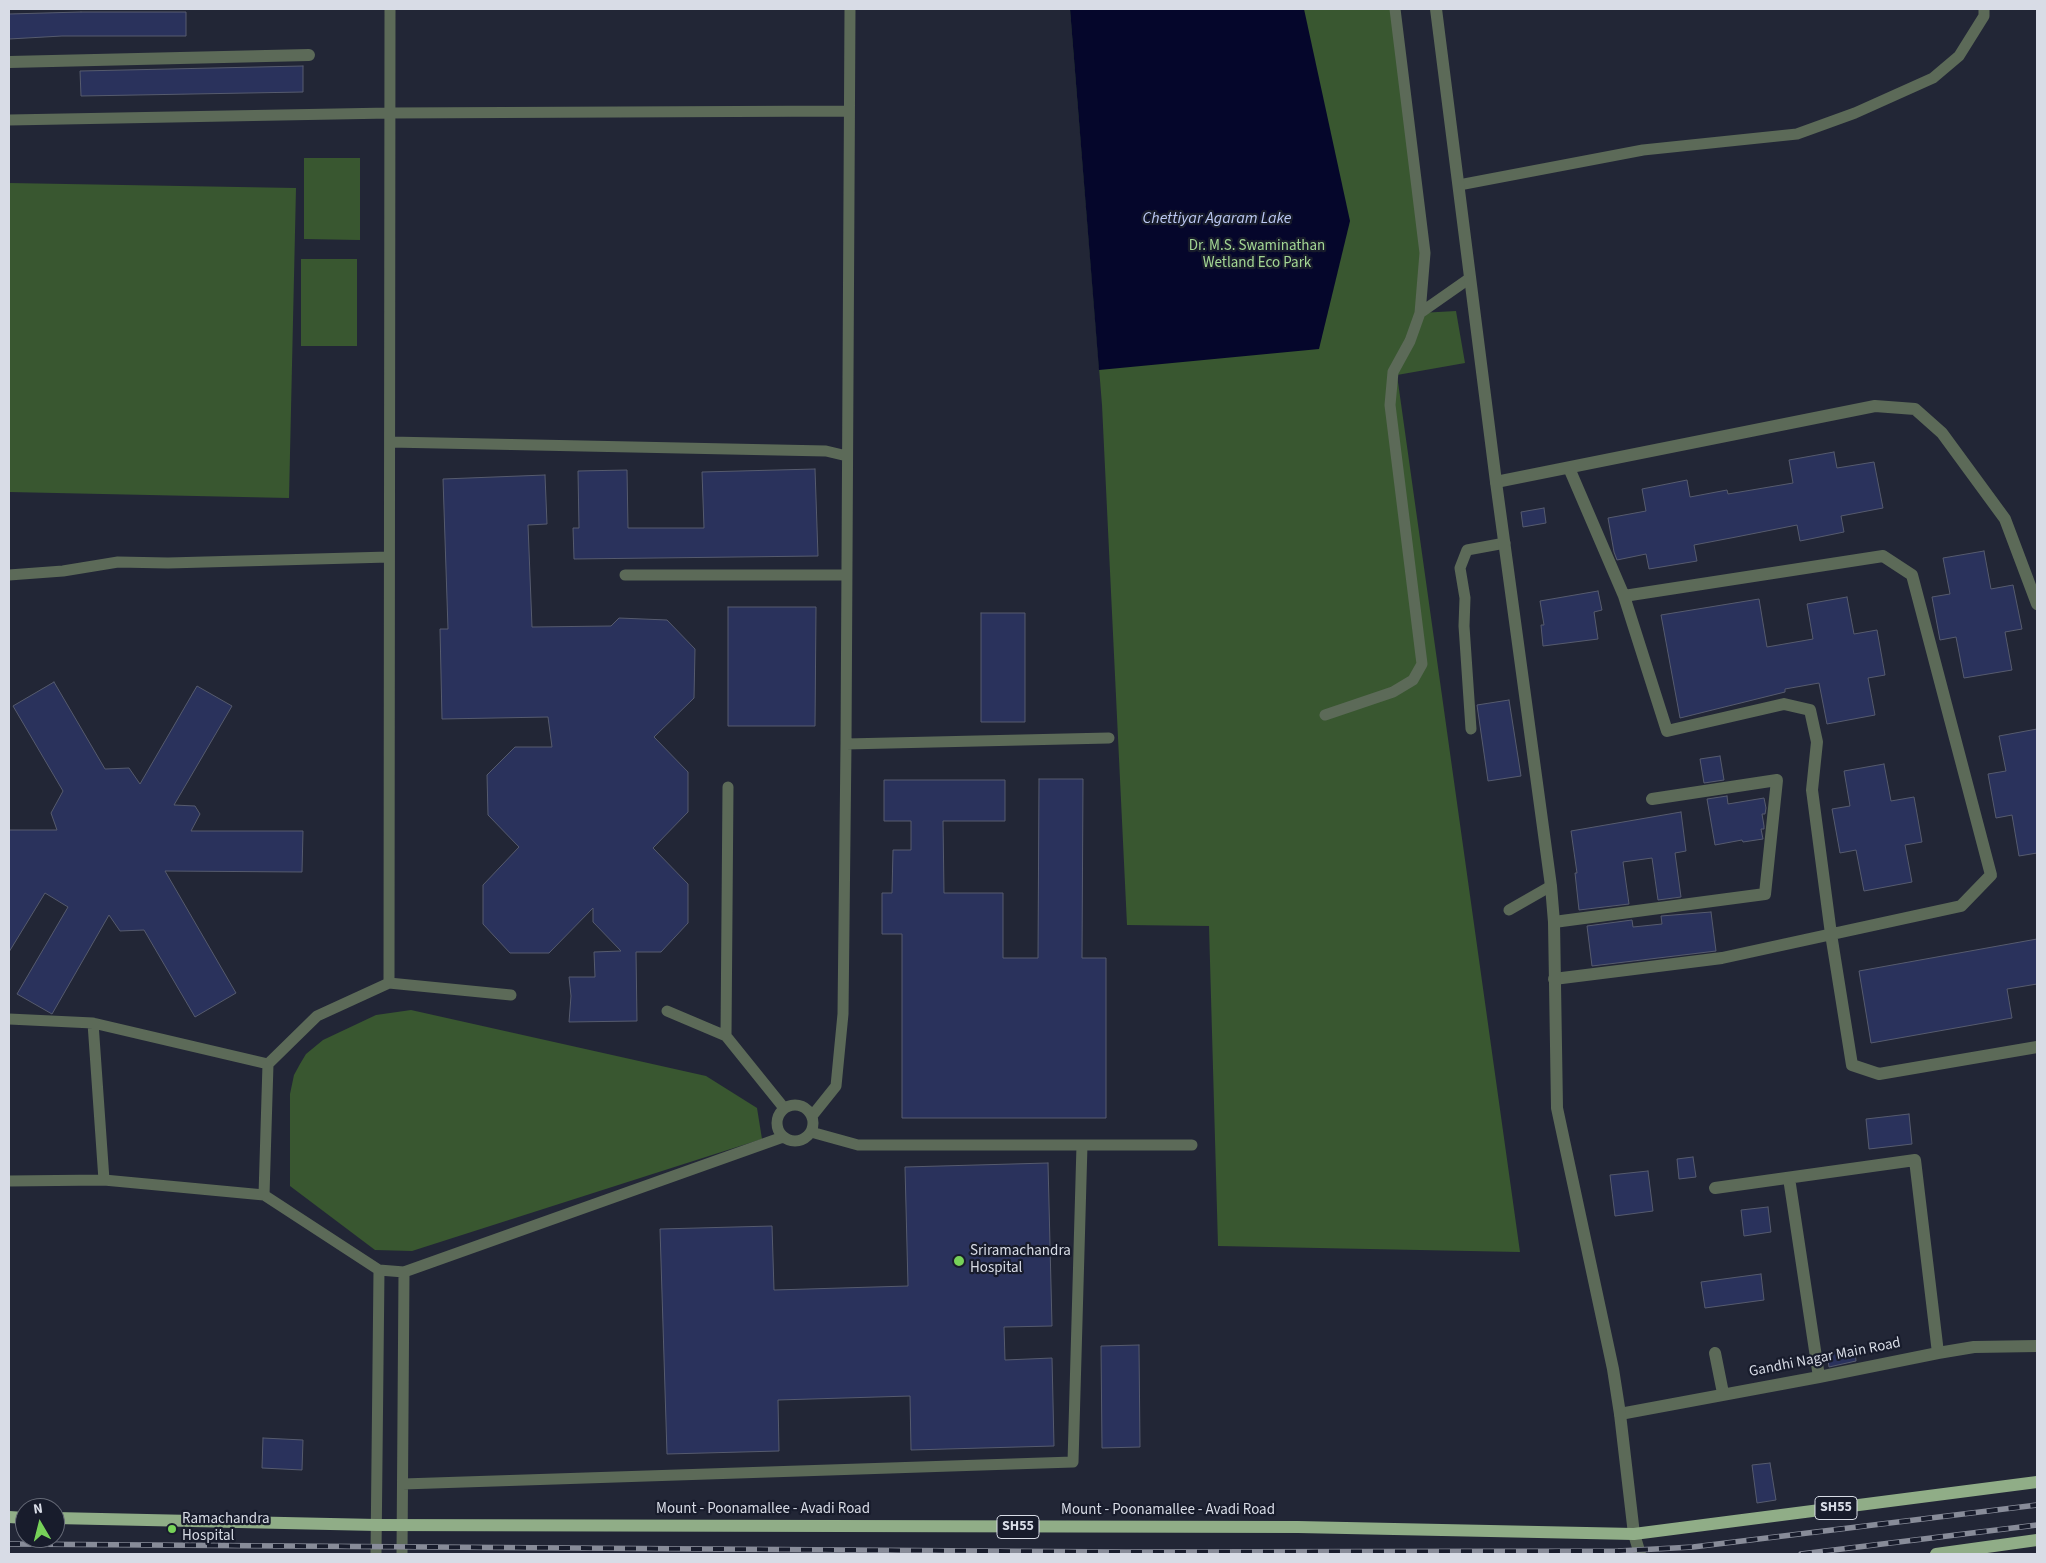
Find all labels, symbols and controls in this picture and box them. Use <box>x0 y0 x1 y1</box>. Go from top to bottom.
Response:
water label: Chettiyar Agaram Lake <box>1143 209 1291 229</box>
park label: Dr. M.S. Swaminathan Wetland Eco Park <box>1189 238 1325 273</box>
place label: Sriramachandra Hospital <box>970 1243 1071 1278</box>
marker: Sriramachandra Hospital <box>952 1254 966 1268</box>
street label: Gandhi Nagar Main Road <box>1748 1334 1902 1382</box>
road number: SH55 <box>1815 1496 1857 1520</box>
north arrow <box>15 1498 65 1548</box>
text: N <box>32 1499 44 1520</box>
street label: Mount - Poonamallee - Avadi Road <box>656 1501 870 1519</box>
street label: Mount - Poonamallee - Avadi Road <box>1061 1502 1275 1520</box>
place label: Ramachandra Hospital <box>182 1511 270 1546</box>
road number: SH55 <box>997 1515 1039 1538</box>
marker: Ramachandra Hospital <box>166 1523 178 1535</box>

